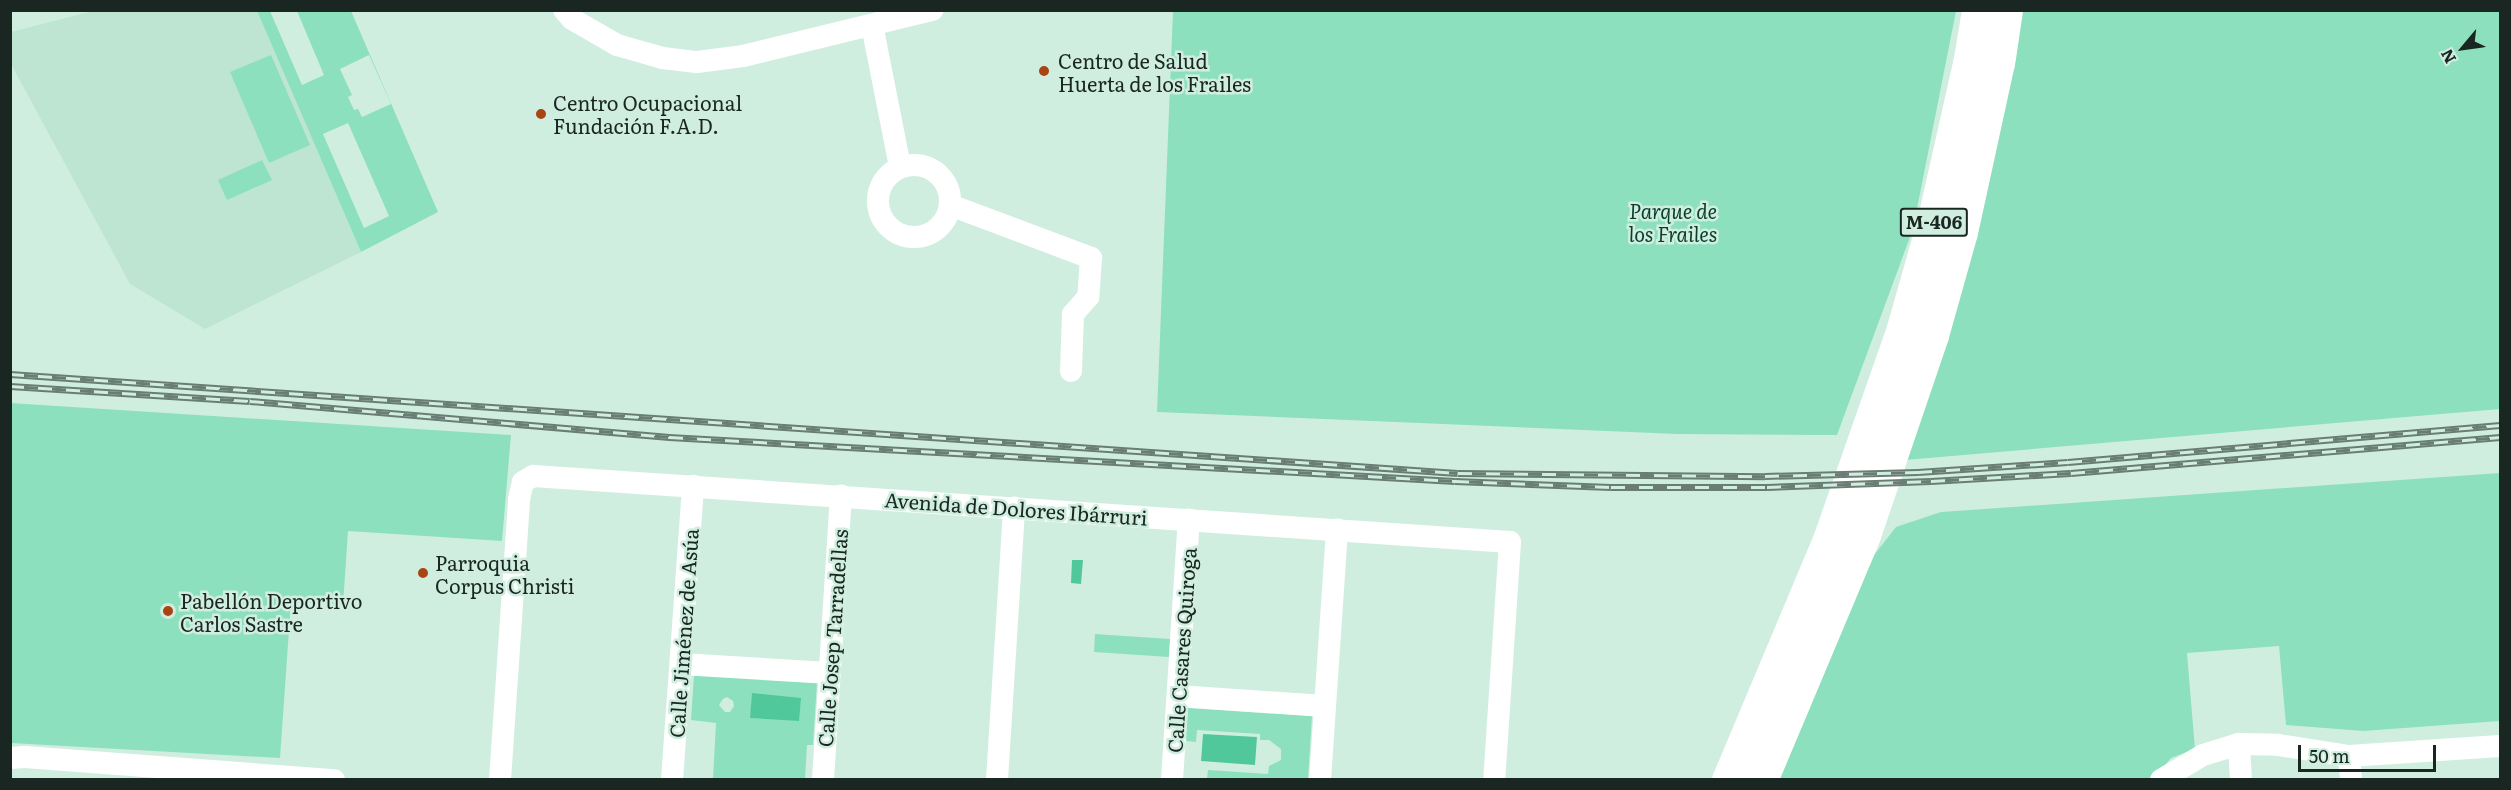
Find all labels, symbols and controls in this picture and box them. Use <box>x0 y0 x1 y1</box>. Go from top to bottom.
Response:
north arrow <box>2433 18 2493 78</box>
text: N <box>2434 45 2461 68</box>
place label: Centro de Salud Huerta de los Frailes <box>1058 48 1251 95</box>
marker: Centro de Salud Huerta de los Frailes <box>1035 62 1053 80</box>
place label: Centro Ocupacional Fundación F.A.D. <box>553 90 742 137</box>
marker: Centro Ocupacional Fundación F.A.D. <box>534 107 548 121</box>
park label: Parque de los Frailes <box>1629 199 1717 246</box>
road number: M-406 <box>1900 207 1968 237</box>
street label: Avenida de Dolores Ibárruri <box>884 487 1148 529</box>
street label: Calle Jiménez de Asúa <box>664 527 702 739</box>
street label: Calle Josep Tarradellas <box>812 528 852 748</box>
street label: Calle Casares Quiroga <box>1162 547 1200 753</box>
place label: Parroquia Corpus Christi <box>435 550 574 597</box>
marker: Parroquia Corpus Christi <box>416 566 430 580</box>
place label: Pabellón Deportivo Carlos Sastre <box>180 588 362 635</box>
marker: Pabellón Deportivo Carlos Sastre <box>161 604 175 618</box>
scale bar <box>2301 733 2439 771</box>
text: 50 m <box>2309 742 2350 769</box>

